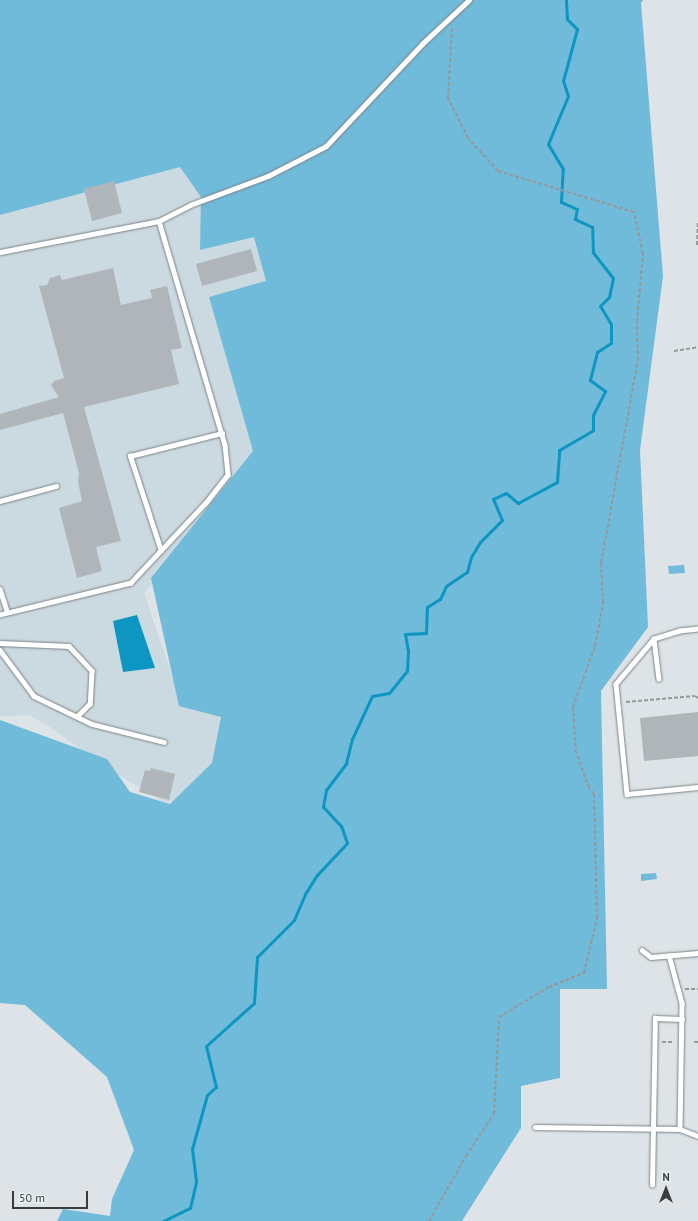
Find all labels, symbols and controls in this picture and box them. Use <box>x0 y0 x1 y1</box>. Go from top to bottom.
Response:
north arrow <box>646 1169 686 1209</box>
text: N <box>662 1170 670 1184</box>
scale bar <box>14 1183 90 1209</box>
text: 50 m <box>19 1190 45 1205</box>

